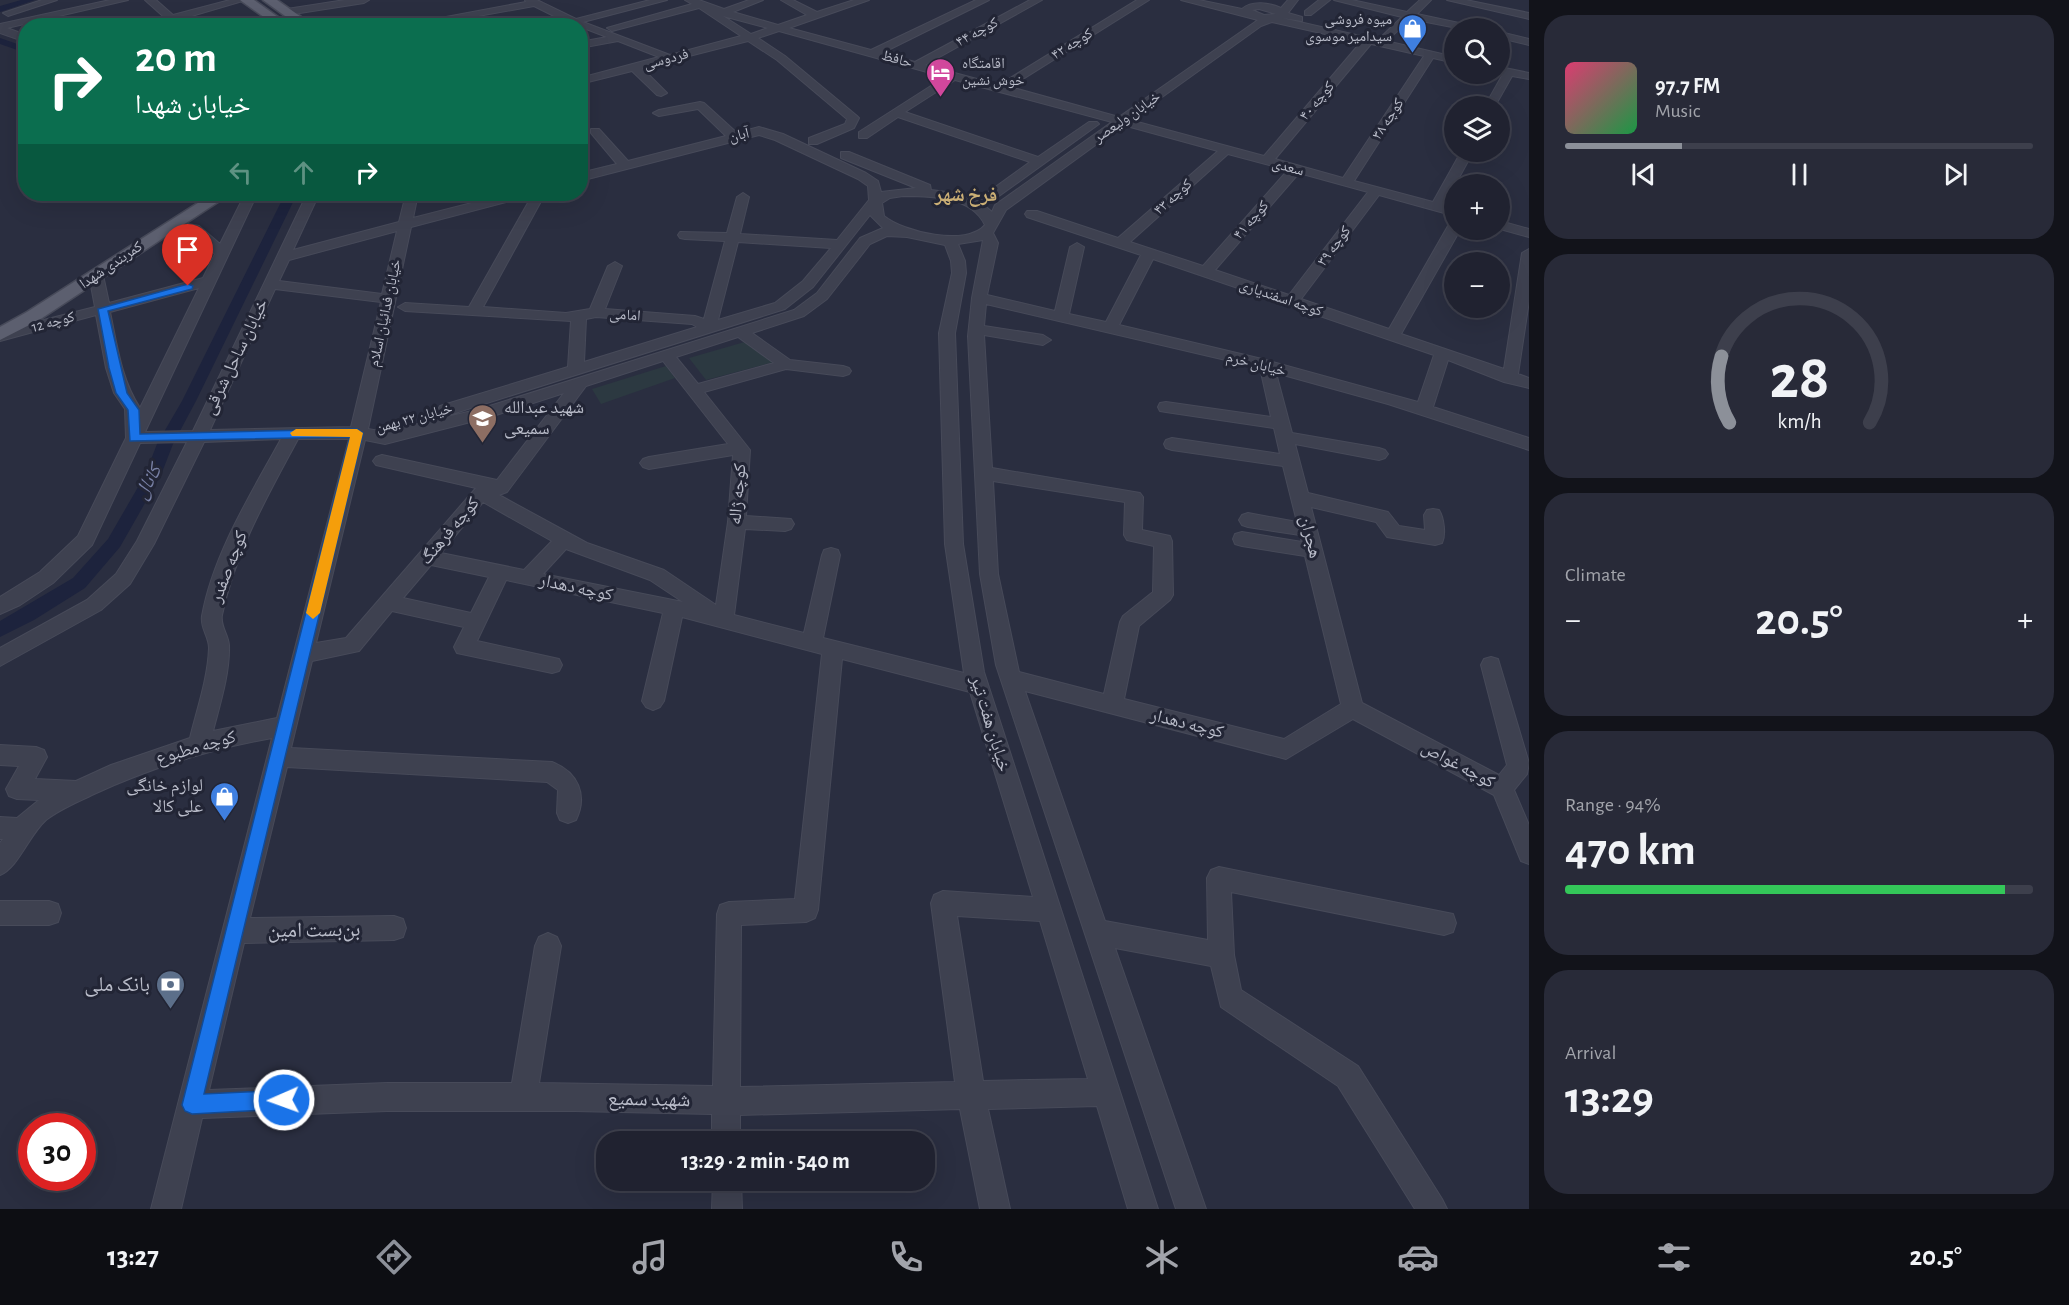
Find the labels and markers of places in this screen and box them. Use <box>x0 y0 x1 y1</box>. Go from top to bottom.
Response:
place label: میوه فروشی سیدامیر موسوی <box>1305 12 1392 46</box>
shop icon: میوه فروشی سیدامیر موسوی <box>1397 12 1429 54</box>
hotel icon: اقامتگاه خوش نشین <box>925 56 957 98</box>
place label: اقامتگاه خوش نشین <box>962 56 1025 90</box>
pin <box>162 224 213 286</box>
place label: شهید عبدالله سمیعی <box>504 399 584 439</box>
school or university icon: شهید عبدالله سمیعی <box>467 402 499 444</box>
place label: لوازم خانگی علی کالا <box>126 777 203 817</box>
shop icon: لوازم خانگی علی کالا <box>208 780 240 822</box>
bank icon: بانک ملی <box>155 968 187 1010</box>
place label: بانک ملی <box>84 974 150 997</box>

